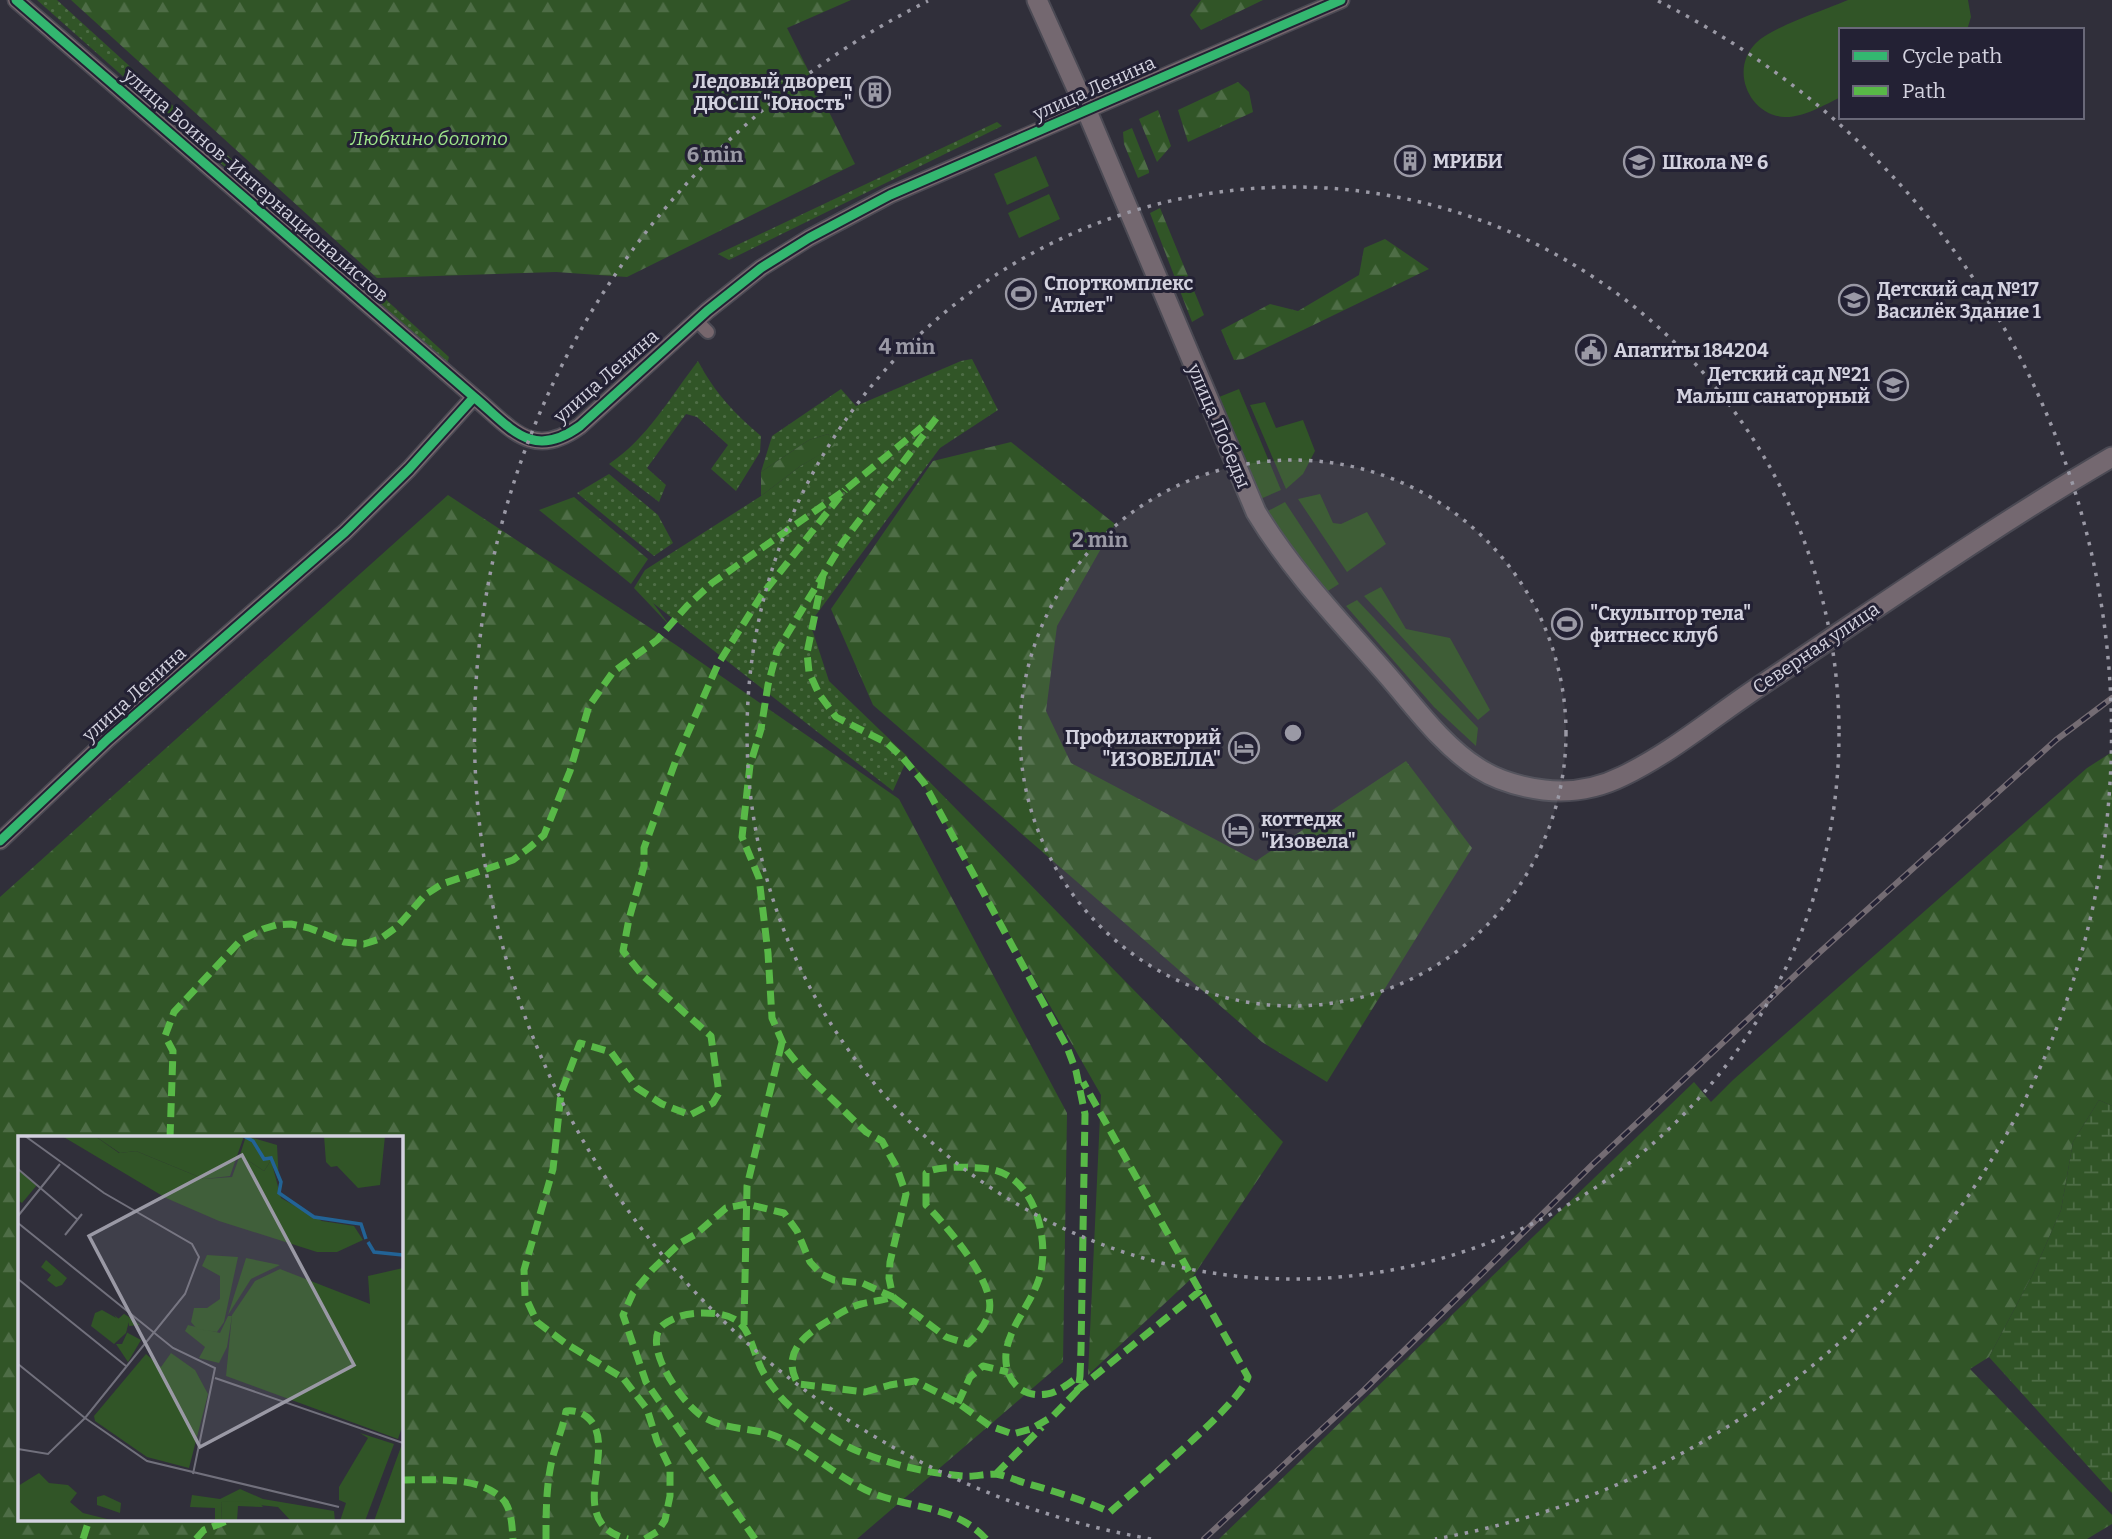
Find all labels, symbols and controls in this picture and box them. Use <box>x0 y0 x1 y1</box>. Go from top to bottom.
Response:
legend <box>1839 28 2084 119</box>
text: Cycle path <box>1902 43 2002 69</box>
street label: улица Ленина <box>1028 51 1159 126</box>
street label: улица Воинов-Интернационалистов <box>118 63 393 306</box>
place label: Ледовый дворец ДЮСШ "Юность" <box>693 70 852 115</box>
building icon: Ледовый дворец ДЮСШ "Юность" <box>858 75 892 109</box>
text: Path <box>1902 78 1946 104</box>
park label: Любкино болото <box>349 127 508 150</box>
text: 6 min <box>687 142 744 168</box>
building icon: МРИБИ <box>1393 144 1427 178</box>
school or university icon: Школа № 6 <box>1622 145 1656 179</box>
place label: МРИБИ <box>1433 150 1503 173</box>
place label: Школа № 6 <box>1662 151 1768 174</box>
place label: Спорткомплекс "Атлет" <box>1044 272 1193 317</box>
sports icon: Спорткомплекс "Атлет" <box>1004 277 1038 311</box>
place label: Детский сад №17 Василёк Здание 1 <box>1877 278 2042 323</box>
school or university icon: Детский сад №17 Василёк Здание 1 <box>1837 283 1871 317</box>
street label: улица Ленина <box>548 324 664 428</box>
public building icon: Апатиты 184204 <box>1574 333 1608 367</box>
text: 4 min <box>879 334 936 360</box>
place label: Апатиты 184204 <box>1614 339 1769 362</box>
street label: улица Победы <box>1182 359 1256 492</box>
place label: Детский сад №21 Малыш санаторный <box>1676 363 1871 408</box>
school or university icon: Детский сад №21 Малыш санаторный <box>1876 368 1910 402</box>
text: 2 min <box>1072 527 1128 553</box>
street label: Северная улица <box>1748 597 1884 699</box>
place label: "Скульптор тела" фитнесс клуб <box>1590 602 1751 647</box>
sports icon: "Скульптор тела" фитнесс клуб <box>1550 607 1584 641</box>
street label: улица Ленина <box>77 641 191 747</box>
centre of rings <box>1281 721 1305 745</box>
place label: Профилакторий "ИЗОВЕЛЛА" <box>1065 726 1221 771</box>
hotel icon: Профилакторий "ИЗОВЕЛЛА" <box>1227 731 1261 765</box>
place label: коттедж "Изовела" <box>1261 808 1356 853</box>
hotel icon: коттедж "Изовела" <box>1221 813 1255 847</box>
inset map <box>18 1136 402 1522</box>

